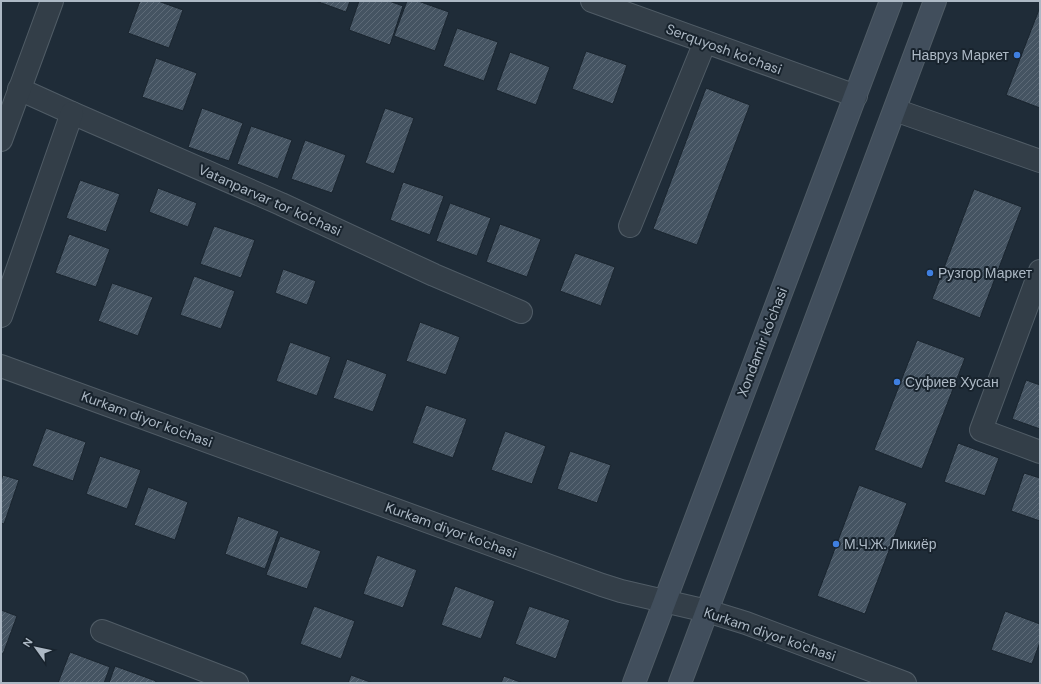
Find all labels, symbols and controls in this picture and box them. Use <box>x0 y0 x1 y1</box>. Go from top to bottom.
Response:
street label: Serquyosh ko'chasi <box>664 20 784 78</box>
place label: Навруз Маркет <box>911 46 1010 64</box>
marker: Навруз Маркет <box>1012 50 1022 60</box>
street label: Vatanparvar tor ko'chasi <box>196 160 344 240</box>
place label: Рузгор Маркет <box>938 264 1033 282</box>
marker: Рузгор Маркет <box>925 268 935 278</box>
street label: Xondamir ko'chasi <box>733 285 791 399</box>
place label: Суфиев Хусан <box>905 373 999 391</box>
marker: Суфиев Хусан <box>892 377 902 387</box>
street label: Kurkam diyor ko'chasi <box>79 387 215 451</box>
street label: Kurkam diyor ko'chasi <box>383 498 519 562</box>
place label: М.Ч.Ж. Ликиёр <box>844 535 937 553</box>
marker: М.Ч.Ж. Ликиёр <box>831 539 841 549</box>
street label: Kurkam diyor ko'chasi <box>702 603 838 665</box>
north arrow <box>16 628 56 668</box>
text: N <box>20 635 36 650</box>

